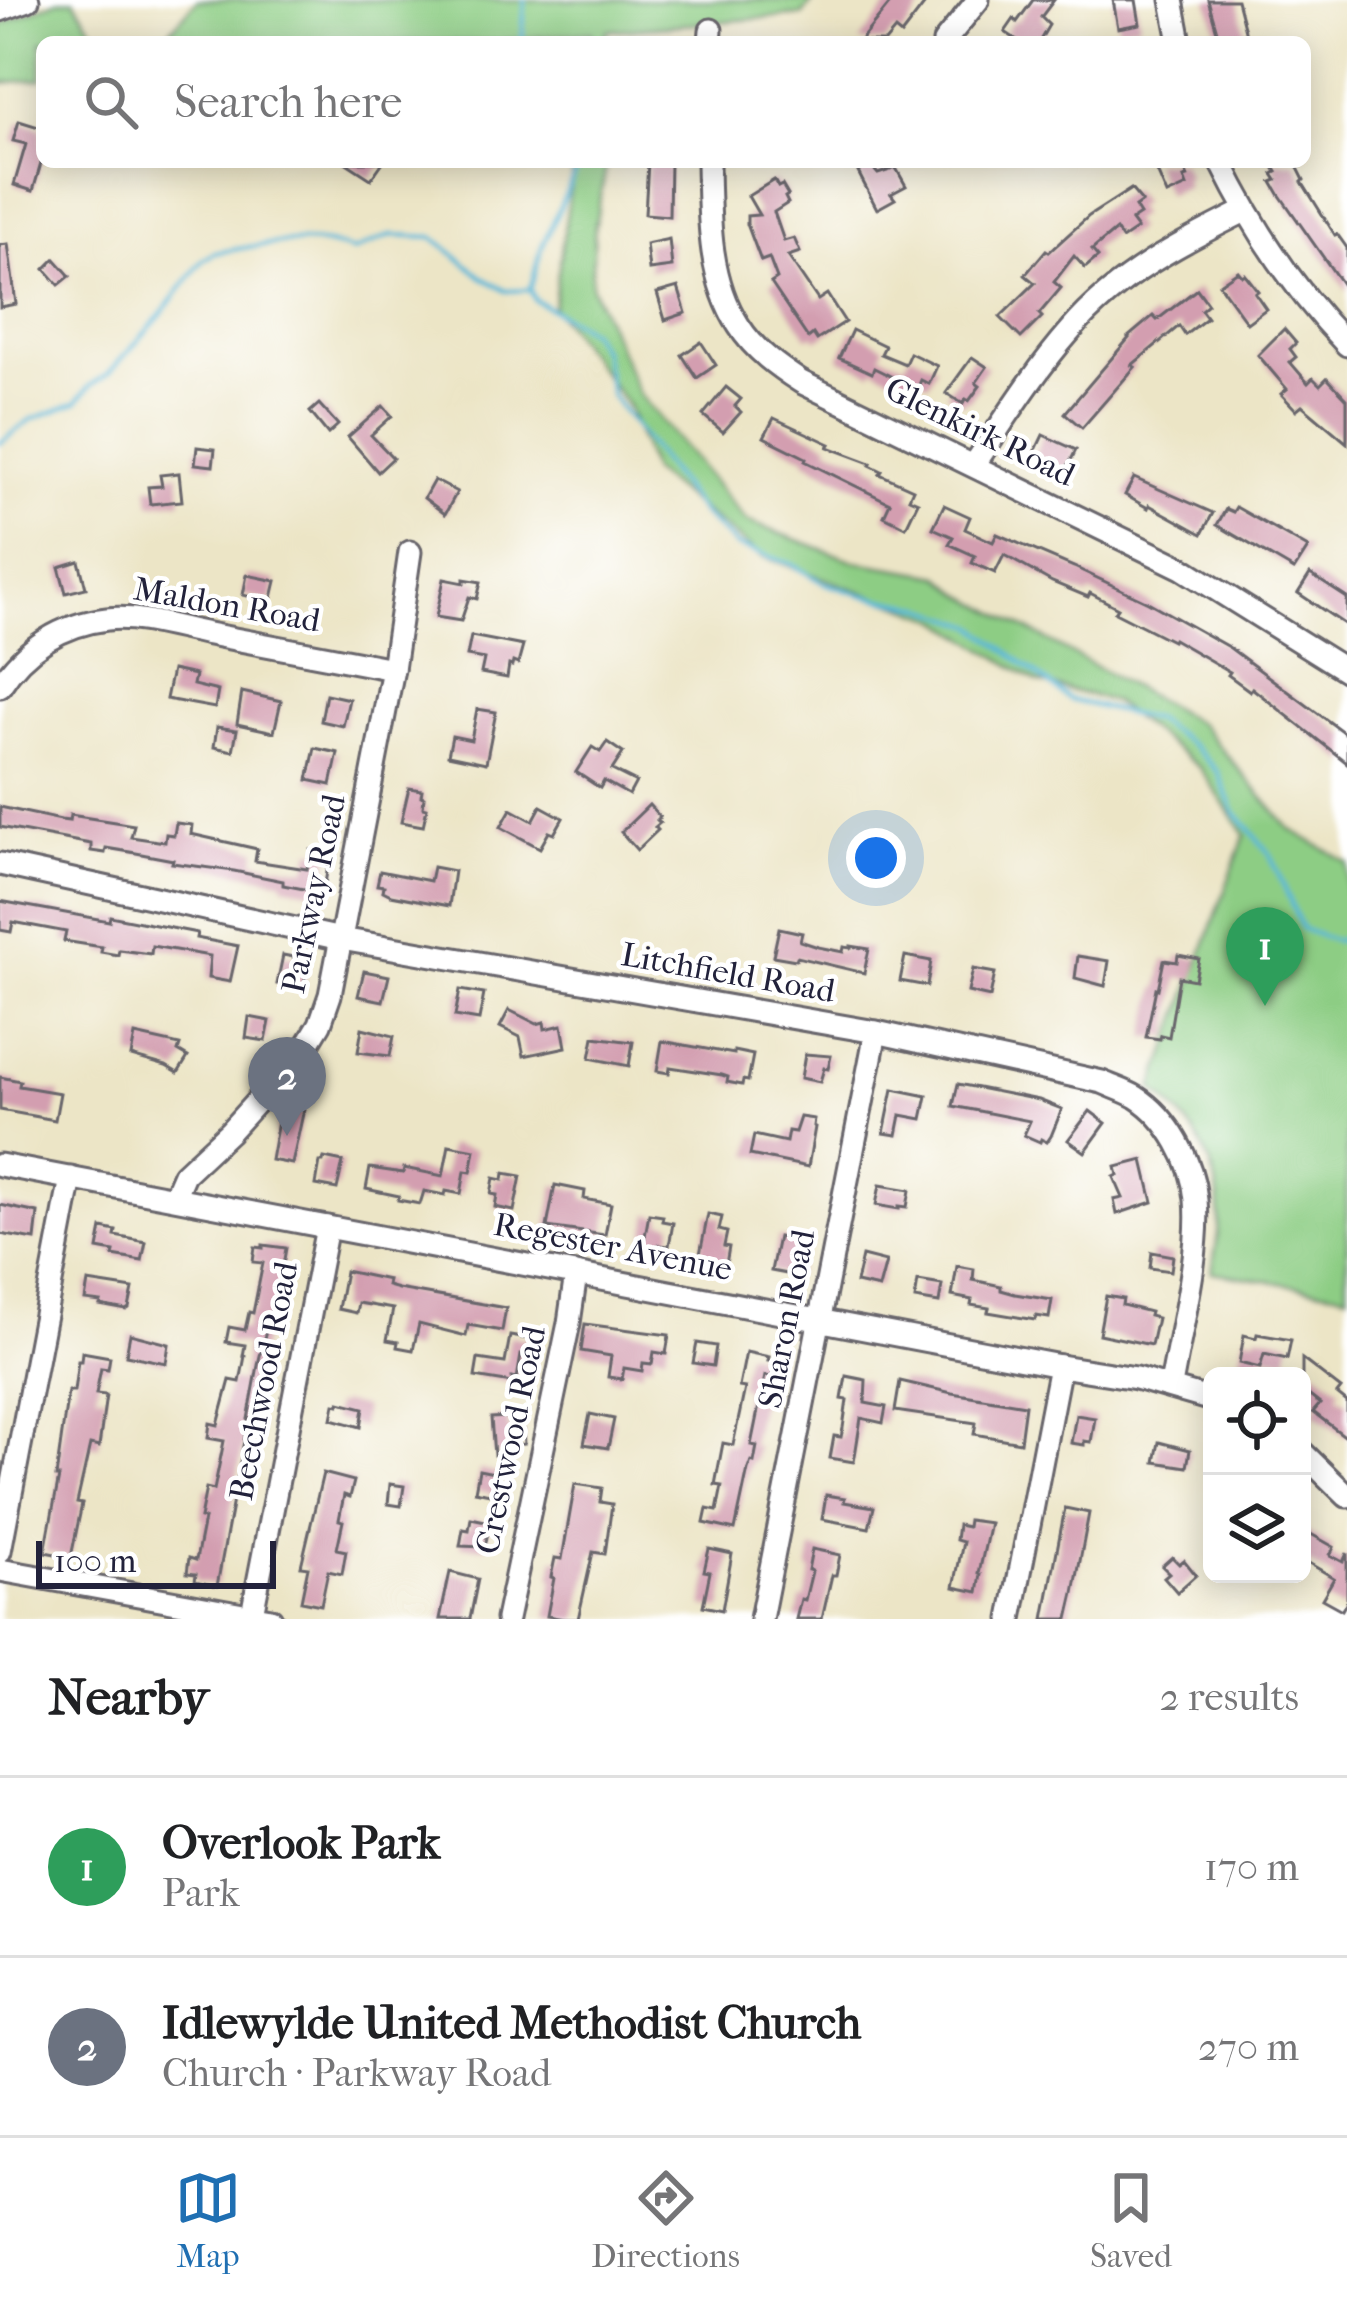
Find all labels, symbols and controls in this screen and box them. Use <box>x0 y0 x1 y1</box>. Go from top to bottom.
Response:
search box <box>36 36 1311 168</box>
icon: search <box>78 69 144 135</box>
text: Search here <box>174 76 402 129</box>
street label: Glenkirk Road <box>879 369 1082 495</box>
street label: Maldon Road <box>131 569 324 641</box>
street label: Parkway Road <box>274 790 354 997</box>
your location <box>846 828 906 888</box>
pin: 1 <box>1226 907 1304 1006</box>
street label: Litchfield Road <box>618 935 839 1011</box>
pin: 2 <box>248 1037 326 1136</box>
street label: Regester Avenue <box>491 1205 735 1289</box>
street label: Sharon Road <box>751 1225 824 1411</box>
street label: Beechwood Road <box>222 1257 306 1504</box>
street label: Crestwood Road <box>468 1321 554 1558</box>
map controls <box>1203 1367 1311 1583</box>
button: locate <box>1203 1367 1311 1475</box>
button: layers <box>1203 1475 1311 1583</box>
scale bar <box>36 1535 276 1588</box>
text: 100 m <box>54 1542 137 1581</box>
text: Nearby <box>48 1667 209 1727</box>
text: 2 results <box>1160 1674 1299 1720</box>
text: Overlook Park <box>162 1817 440 1870</box>
text: 1 <box>80 1844 94 1890</box>
text: 170 m <box>1204 1844 1299 1890</box>
text: Park <box>162 1870 240 1916</box>
text: Idlewylde United Methodist Church <box>162 1997 861 2050</box>
text: 2 <box>77 2024 97 2070</box>
text: 270 m <box>1198 2024 1299 2070</box>
text: Church · Parkway Road <box>162 2050 551 2096</box>
tab: Map <box>175 2165 241 2276</box>
tab: Directions <box>591 2165 740 2276</box>
tab: Saved <box>1090 2165 1172 2276</box>

